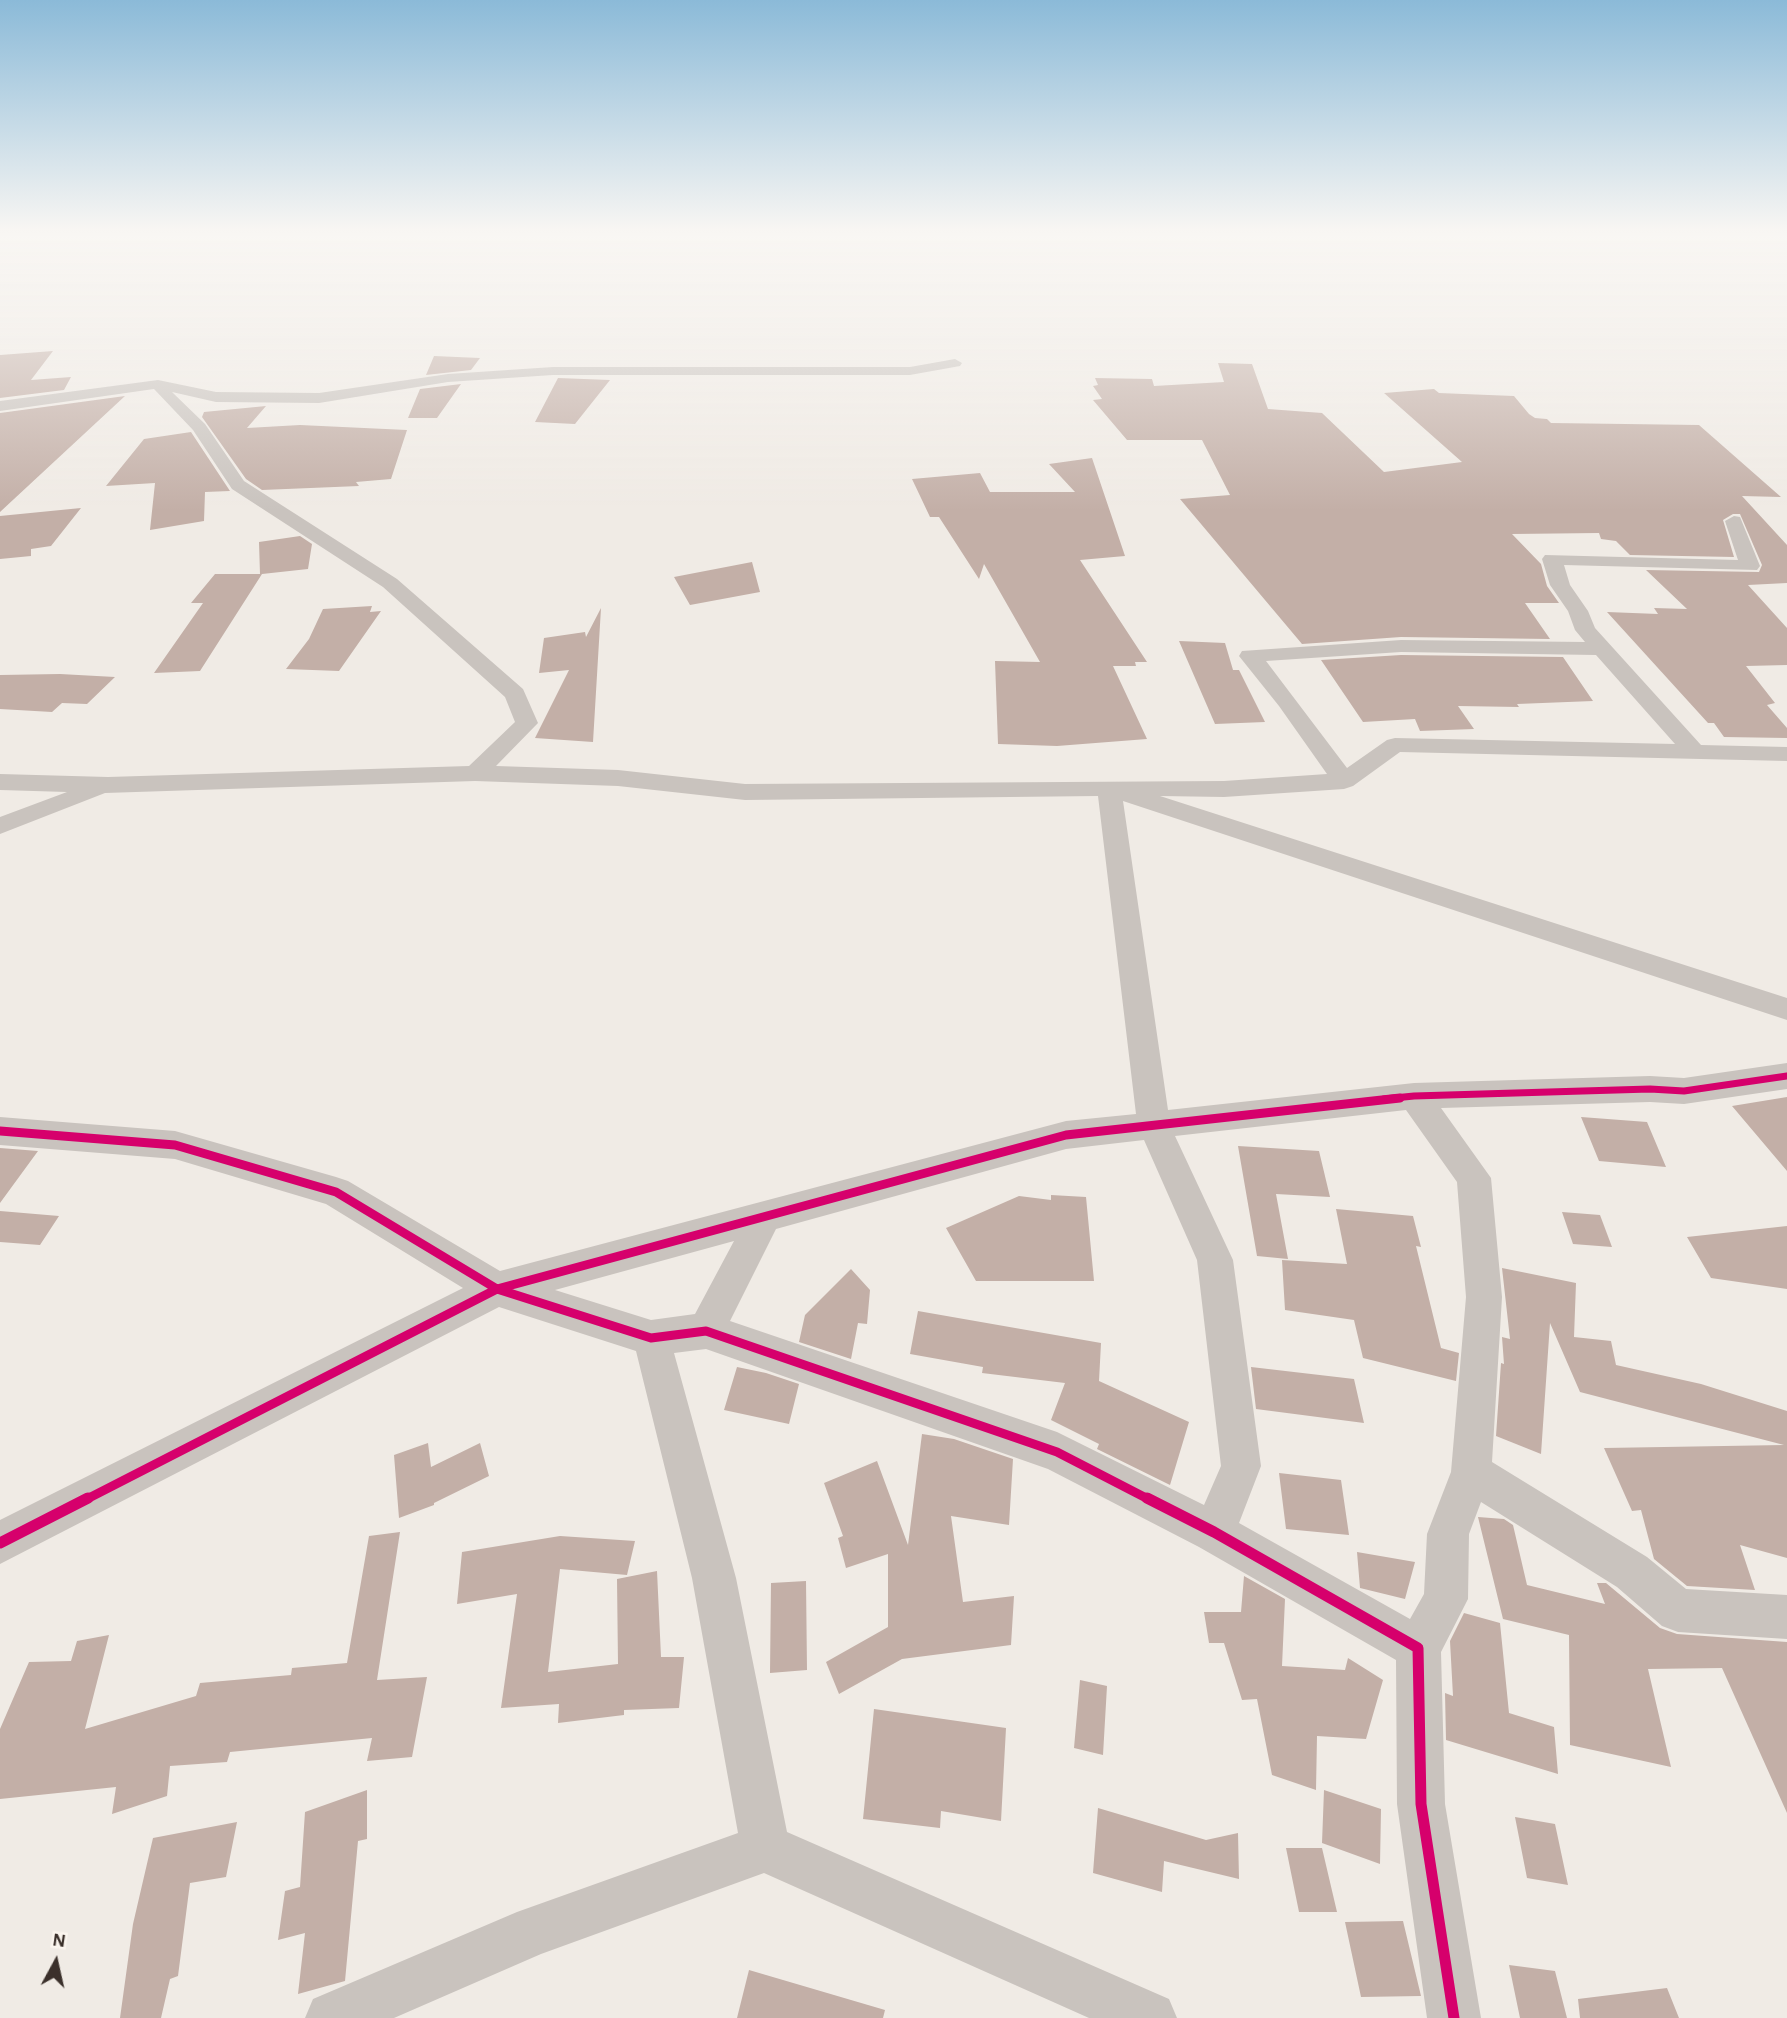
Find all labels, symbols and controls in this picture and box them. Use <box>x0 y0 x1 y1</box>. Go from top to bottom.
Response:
north arrow <box>21 1927 91 1997</box>
text: N <box>51 1930 67 1951</box>

